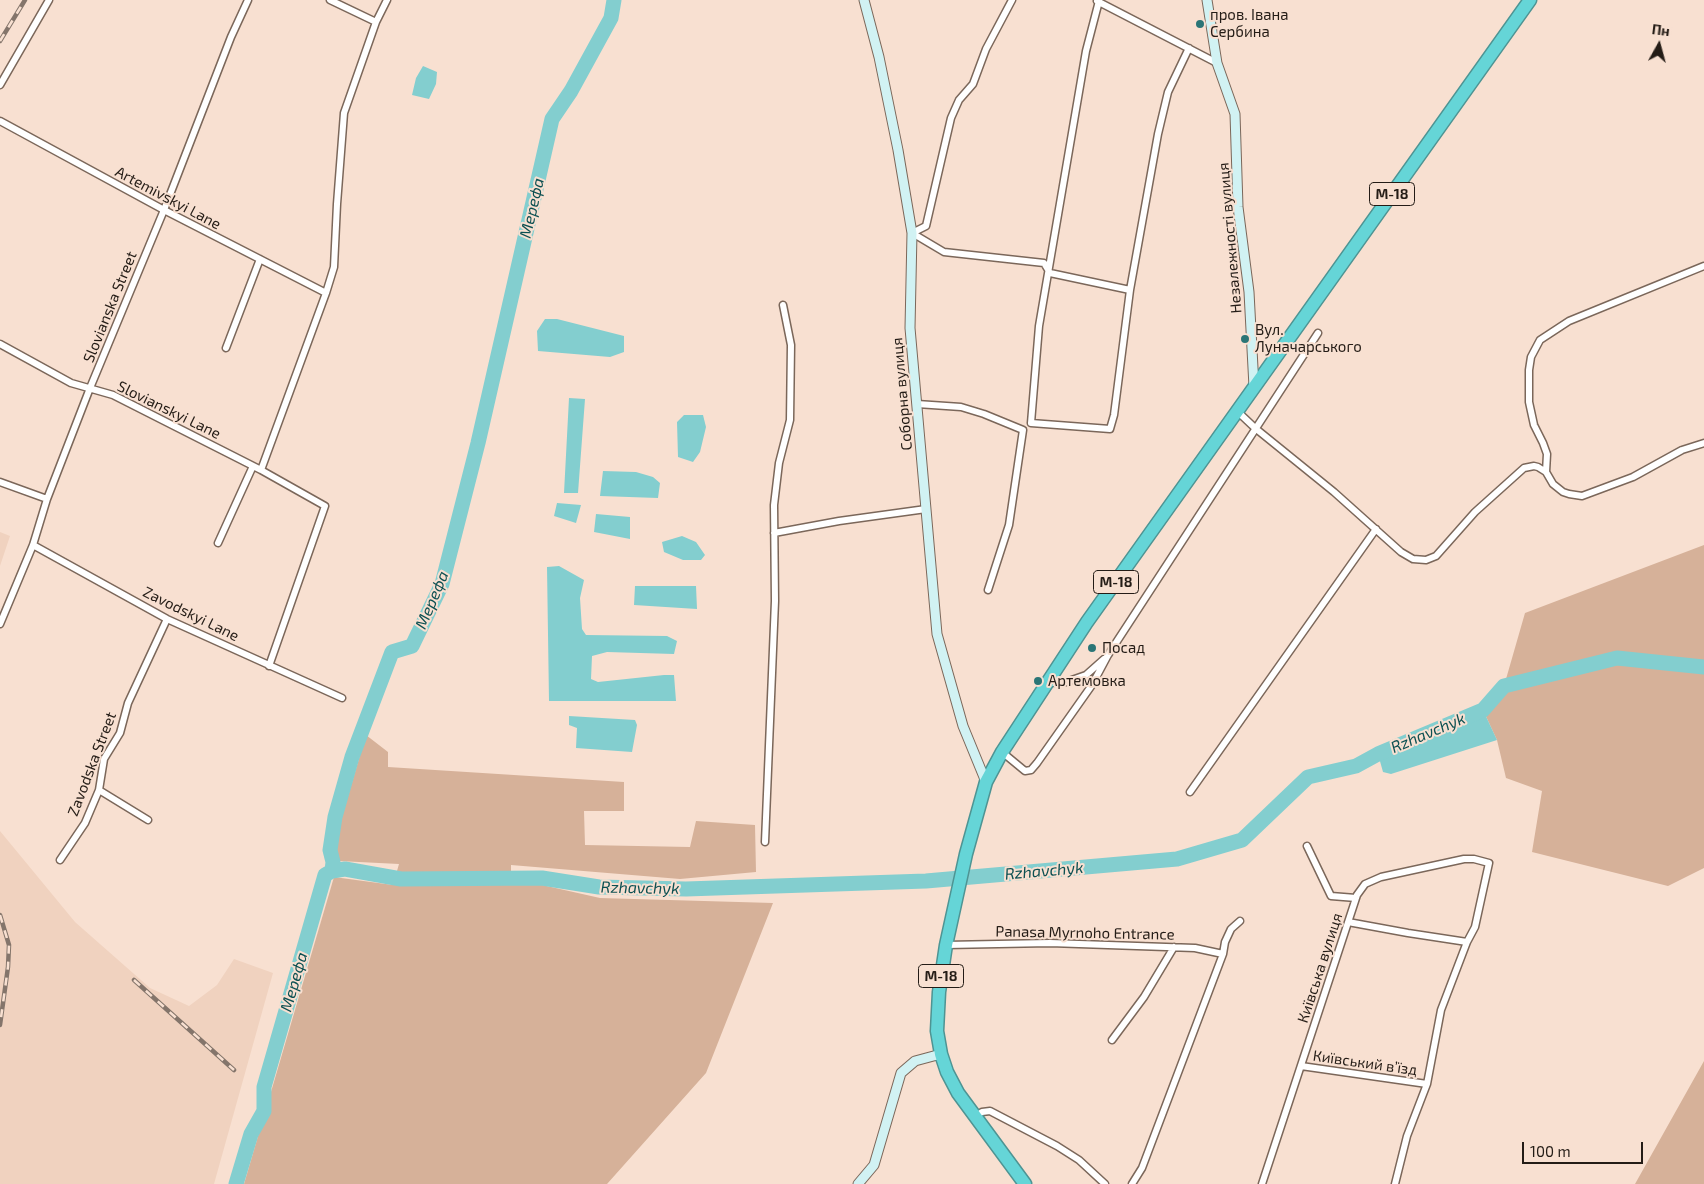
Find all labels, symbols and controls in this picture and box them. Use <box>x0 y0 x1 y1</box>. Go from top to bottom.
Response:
place label: пров. Івана Сербина <box>1210 6 1289 41</box>
marker: пров. Івана Сербина <box>1194 18 1206 30</box>
north arrow <box>1634 20 1684 70</box>
text: Пн <box>1651 20 1671 39</box>
street label: Незалежності вулиця <box>1214 162 1246 314</box>
street label: Artemivskyi Lane <box>112 163 224 233</box>
water label: Мерефа <box>516 176 548 240</box>
road number: М-18 <box>1370 182 1414 205</box>
street label: Slovianska Street <box>79 249 141 365</box>
place label: Вул. Луначарського <box>1255 321 1362 356</box>
marker: Вул. Луначарського <box>1239 333 1251 345</box>
street label: Соборна вулиця <box>888 337 916 451</box>
street label: Slovianskyi Lane <box>114 377 224 443</box>
water label: Мерефа <box>411 568 453 632</box>
road number: М-18 <box>1094 570 1138 594</box>
street label: Zavodskyi Lane <box>140 583 242 645</box>
place label: Посад <box>1102 639 1145 657</box>
marker: Посад <box>1086 642 1098 654</box>
place label: Артемовка <box>1048 672 1126 690</box>
marker: Артемовка <box>1032 675 1044 687</box>
street label: Zavodska Street <box>64 709 120 819</box>
water label: Rzhavchyk <box>1388 709 1468 757</box>
water label: Rzhavchyk <box>1004 858 1084 884</box>
water label: Rzhavchyk <box>600 878 680 898</box>
street label: Київська вулиця <box>1294 911 1346 1025</box>
street label: Panasa Myrnoho Entrance <box>995 922 1175 944</box>
water label: Мерефа <box>276 950 312 1014</box>
road number: М-18 <box>918 964 964 988</box>
street label: Київський в’їзд <box>1312 1047 1418 1079</box>
scale bar <box>1524 1132 1645 1164</box>
text: 100 m <box>1530 1142 1571 1160</box>

